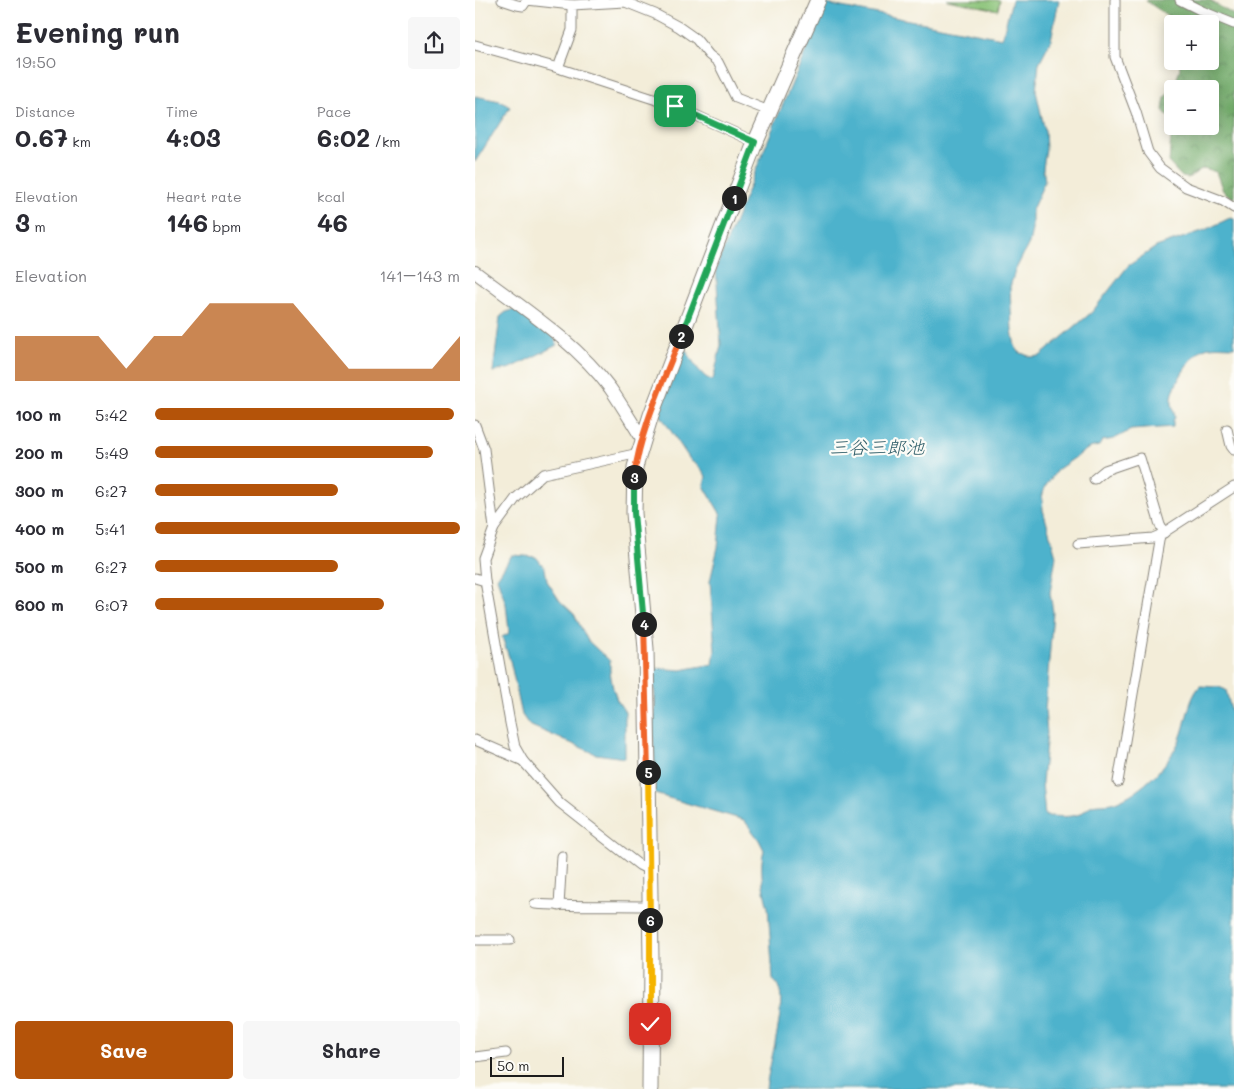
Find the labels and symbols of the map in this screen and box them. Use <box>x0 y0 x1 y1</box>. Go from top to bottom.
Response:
pin <box>654 85 696 127</box>
pin: 1 <box>721 186 747 210</box>
pin: 2 <box>669 324 693 348</box>
water label: 三谷三郎池 <box>829 434 925 459</box>
pin: 3 <box>621 464 647 490</box>
pin: 4 <box>631 612 657 636</box>
pin: 5 <box>635 760 661 784</box>
pin: 6 <box>637 908 663 932</box>
pin <box>629 1003 671 1045</box>
scale bar <box>490 1054 564 1077</box>

